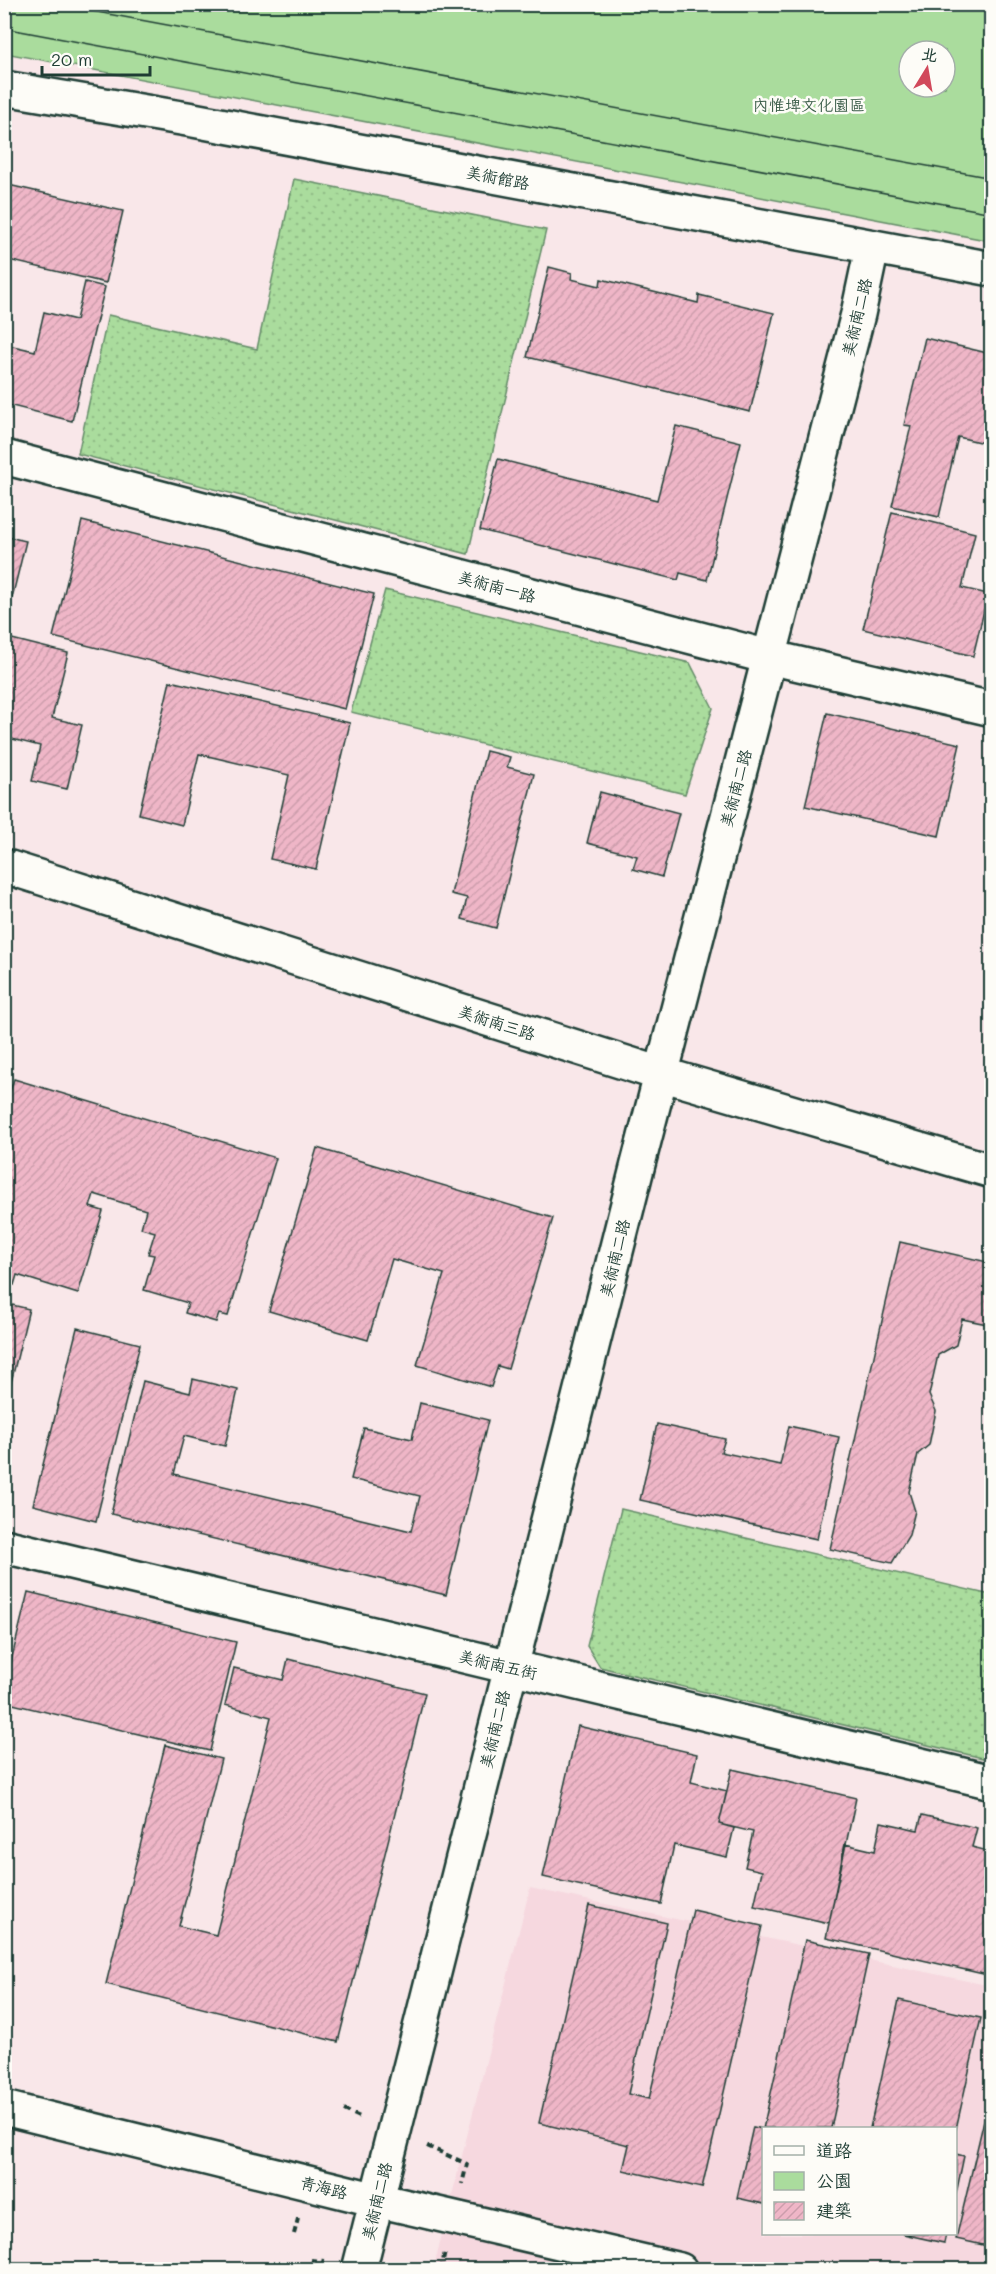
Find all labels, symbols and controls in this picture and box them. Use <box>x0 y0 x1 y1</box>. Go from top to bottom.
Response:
scale bar <box>42 39 150 77</box>
north arrow <box>897 39 957 99</box>
text: 北 <box>920 42 940 66</box>
text: 20 m <box>51 47 92 71</box>
park label: 內惟埤文化園區 <box>753 94 865 115</box>
street label: 美術館路 <box>465 161 531 193</box>
street label: 美術南二路 <box>836 276 876 358</box>
street label: 美術南一路 <box>456 566 538 606</box>
street label: 美術南二路 <box>715 747 755 829</box>
street label: 美術南三路 <box>456 1000 538 1044</box>
street label: 美術南二路 <box>594 1217 634 1299</box>
street label: 美術南五街 <box>457 1645 539 1683</box>
street label: 美術南二路 <box>474 1688 514 1770</box>
legend <box>762 2127 957 2235</box>
text: 道路 <box>816 2138 852 2162</box>
street label: 美術南二路 <box>356 2160 396 2242</box>
text: 公園 <box>816 2168 852 2192</box>
street label: 青海路 <box>298 2171 350 2203</box>
text: 建築 <box>816 2198 852 2222</box>

